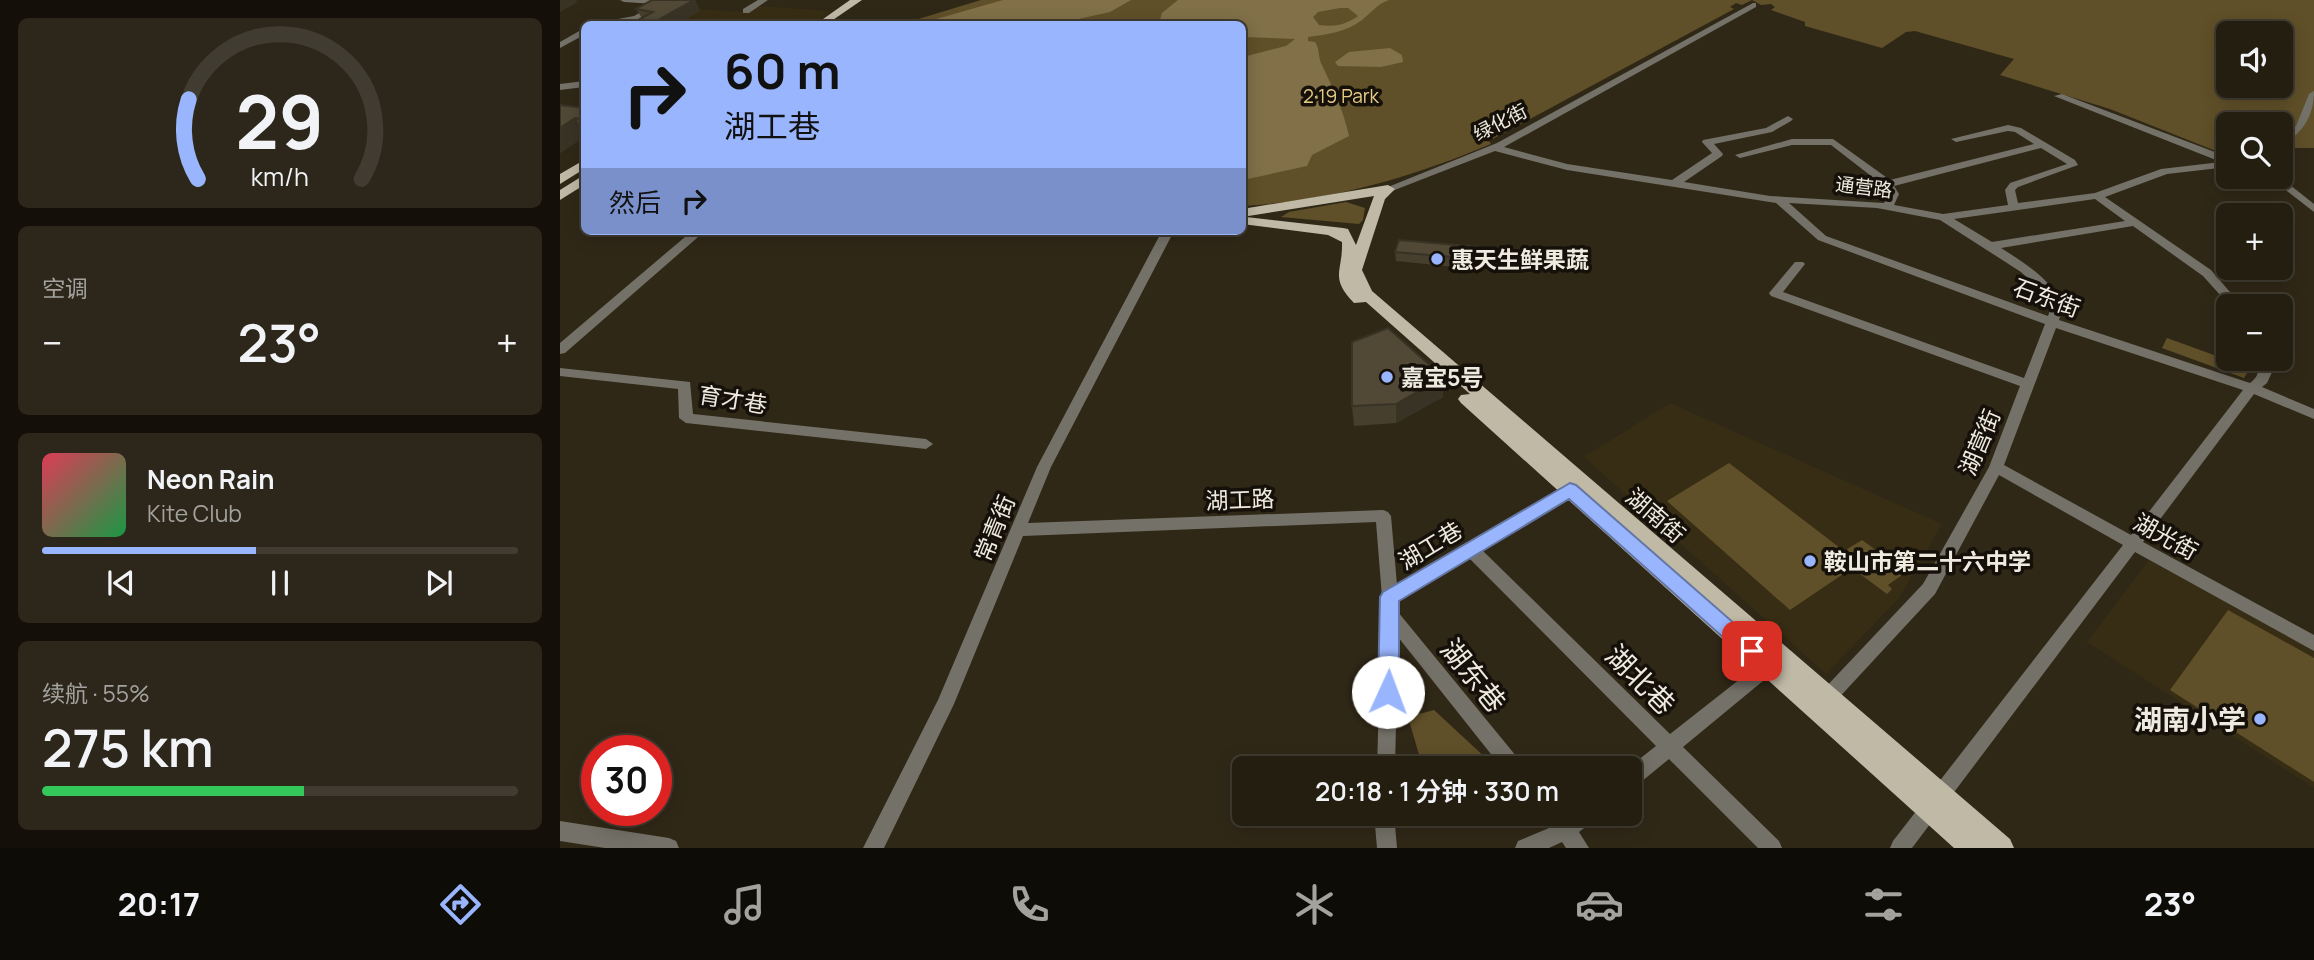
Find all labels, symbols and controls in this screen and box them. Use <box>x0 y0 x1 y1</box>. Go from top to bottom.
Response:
map controls <box>2216 21 2293 371</box>
button: sound <box>2216 21 2293 98</box>
text: 60 m <box>724 37 841 104</box>
icon: right <box>609 49 700 140</box>
text: 29 <box>236 71 324 171</box>
park label: 2·19 Park <box>1303 83 1380 109</box>
street label: 绿化街 <box>1469 97 1531 147</box>
text: 湖工巷 <box>724 104 820 148</box>
button: search <box>2216 112 2293 189</box>
text: km/h <box>251 159 309 194</box>
street label: 通营路 <box>1834 171 1894 203</box>
icon: right <box>675 182 713 220</box>
text: 然后 <box>609 184 661 220</box>
button: + <box>2216 203 2293 280</box>
place label: 惠天生鲜果蔬 <box>1451 243 1589 275</box>
marker: 惠天生鲜果蔬 <box>1429 251 1445 267</box>
street label: 石东街 <box>2009 270 2085 324</box>
text: 空调 <box>42 272 88 304</box>
button: − <box>2216 294 2293 371</box>
text: 23° <box>237 307 321 378</box>
text: − <box>42 316 63 368</box>
text: + <box>496 316 518 368</box>
place label: 嘉宝5号 <box>1401 361 1483 393</box>
marker: 嘉宝5号 <box>1379 369 1395 385</box>
street label: 育才巷 <box>696 378 770 420</box>
street label: 湖营街 <box>1951 404 2007 480</box>
text: Neon Rain <box>147 461 275 497</box>
street label: 湖南街 <box>1619 480 1693 550</box>
street label: 湖工路 <box>1205 482 1275 516</box>
street label: 常青街 <box>966 490 1022 566</box>
text: Kite Club <box>147 497 242 529</box>
street label: 湖光街 <box>2128 505 2204 567</box>
street label: 湖工巷 <box>1392 514 1468 576</box>
place label: 鞍山市第二十六中学 <box>1824 545 2031 577</box>
marker: 鞍山市第二十六中学 <box>1802 553 1818 569</box>
icon: previous <box>102 564 140 602</box>
icon: pause <box>261 564 299 602</box>
icon: next <box>420 564 458 602</box>
pin <box>1722 621 1782 681</box>
street label: 湖东巷 <box>1433 630 1515 720</box>
icon: arrive <box>1733 632 1771 670</box>
street label: 湖北巷 <box>1598 636 1684 722</box>
position arrow <box>1351 655 1425 729</box>
text: 续航 · 55% <box>42 677 150 709</box>
place label: 湖南小学 <box>2134 700 2246 738</box>
marker: 湖南小学 <box>2252 711 2268 727</box>
text: 275 km <box>42 712 214 783</box>
speed limit sign: 30 <box>581 735 672 826</box>
text: 20:18 · 1 分钟 · 330 m <box>1315 773 1559 809</box>
icon: directions <box>436 880 485 929</box>
icon: music <box>720 880 769 929</box>
icon: phone <box>1005 880 1054 929</box>
icon: climate <box>1290 880 1339 929</box>
icon: car <box>1575 880 1624 929</box>
icon: filters <box>1859 880 1908 929</box>
text: 20:17 <box>118 882 200 926</box>
text: 23° <box>2144 882 2196 926</box>

